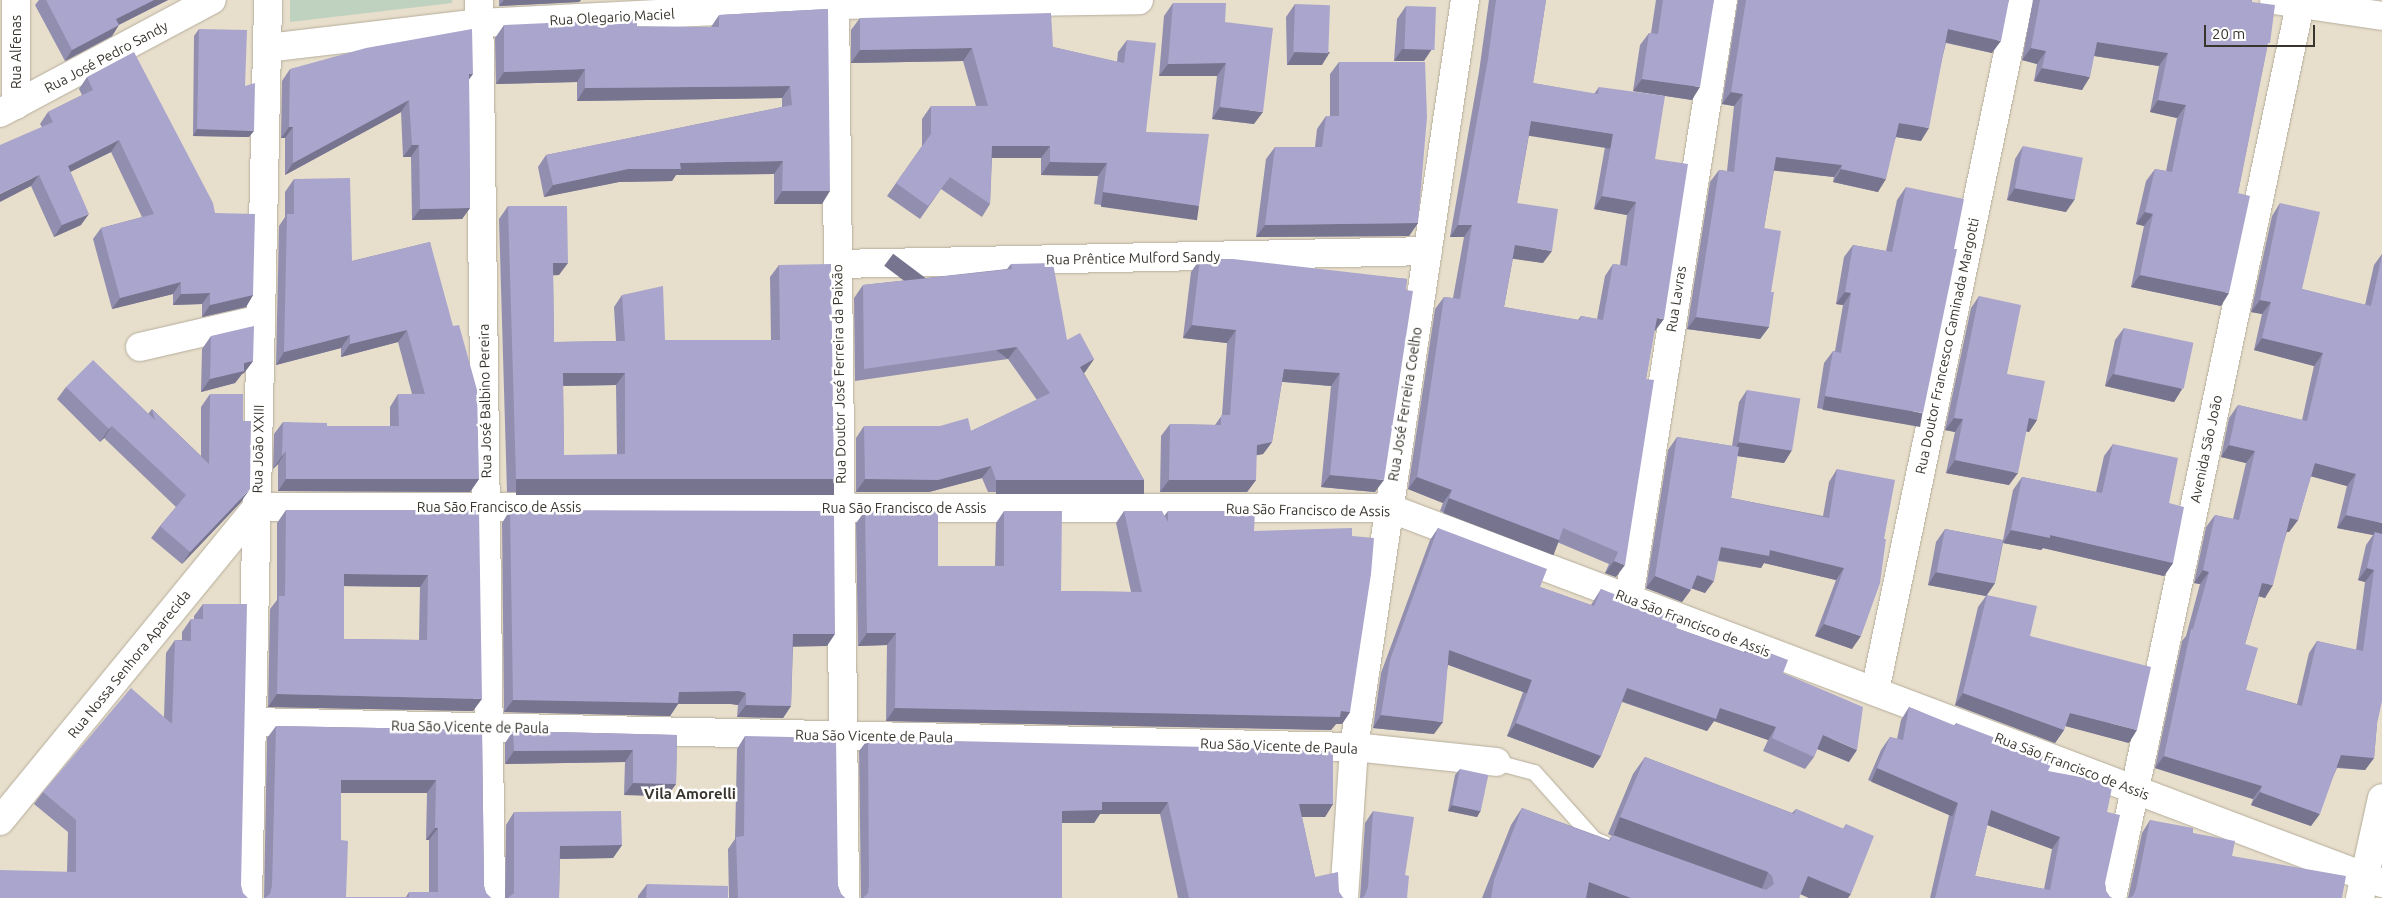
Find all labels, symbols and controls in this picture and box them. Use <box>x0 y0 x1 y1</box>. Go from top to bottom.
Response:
street label: Rua Olegario Maciel <box>549 5 675 29</box>
street label: Rua Alfenas <box>8 15 24 89</box>
scale bar <box>2207 15 2318 47</box>
street label: Rua José Pedro Sandy <box>41 17 171 97</box>
text: 20 m <box>2212 25 2245 42</box>
street label: Rua Doutor Francesco Caminada Margotti <box>1912 216 1982 476</box>
street label: Rua Prêntice Mulford Sandy <box>1046 248 1220 268</box>
street label: Rua Doutor José Ferreira da Paixão <box>829 264 849 484</box>
street label: Rua Lavras <box>1662 265 1690 333</box>
street label: Rua José Balbino Pereira <box>475 324 495 478</box>
street label: Rua José Ferreira Coelho <box>1384 326 1426 482</box>
street label: Avenida São João <box>2186 394 2226 504</box>
street label: Rua João XXIII <box>249 404 267 494</box>
street label: Rua São Francisco de Assis <box>417 499 581 515</box>
street label: Rua São Francisco de Assis <box>822 500 986 516</box>
street label: Rua São Francisco de Assis <box>1226 500 1390 520</box>
street label: Rua São Francisco de Assis <box>1613 586 1773 660</box>
street label: Rua Nossa Senhora Aparecida <box>64 587 194 741</box>
street label: Rua São Vicente de Paula <box>391 717 549 737</box>
street label: Rua São Vicente de Paula <box>795 726 953 746</box>
street label: Rua São Francisco de Assis <box>1992 729 2152 803</box>
street label: Rua São Vicente de Paula <box>1200 735 1358 757</box>
district label: Vila Amorelli <box>644 785 736 803</box>

